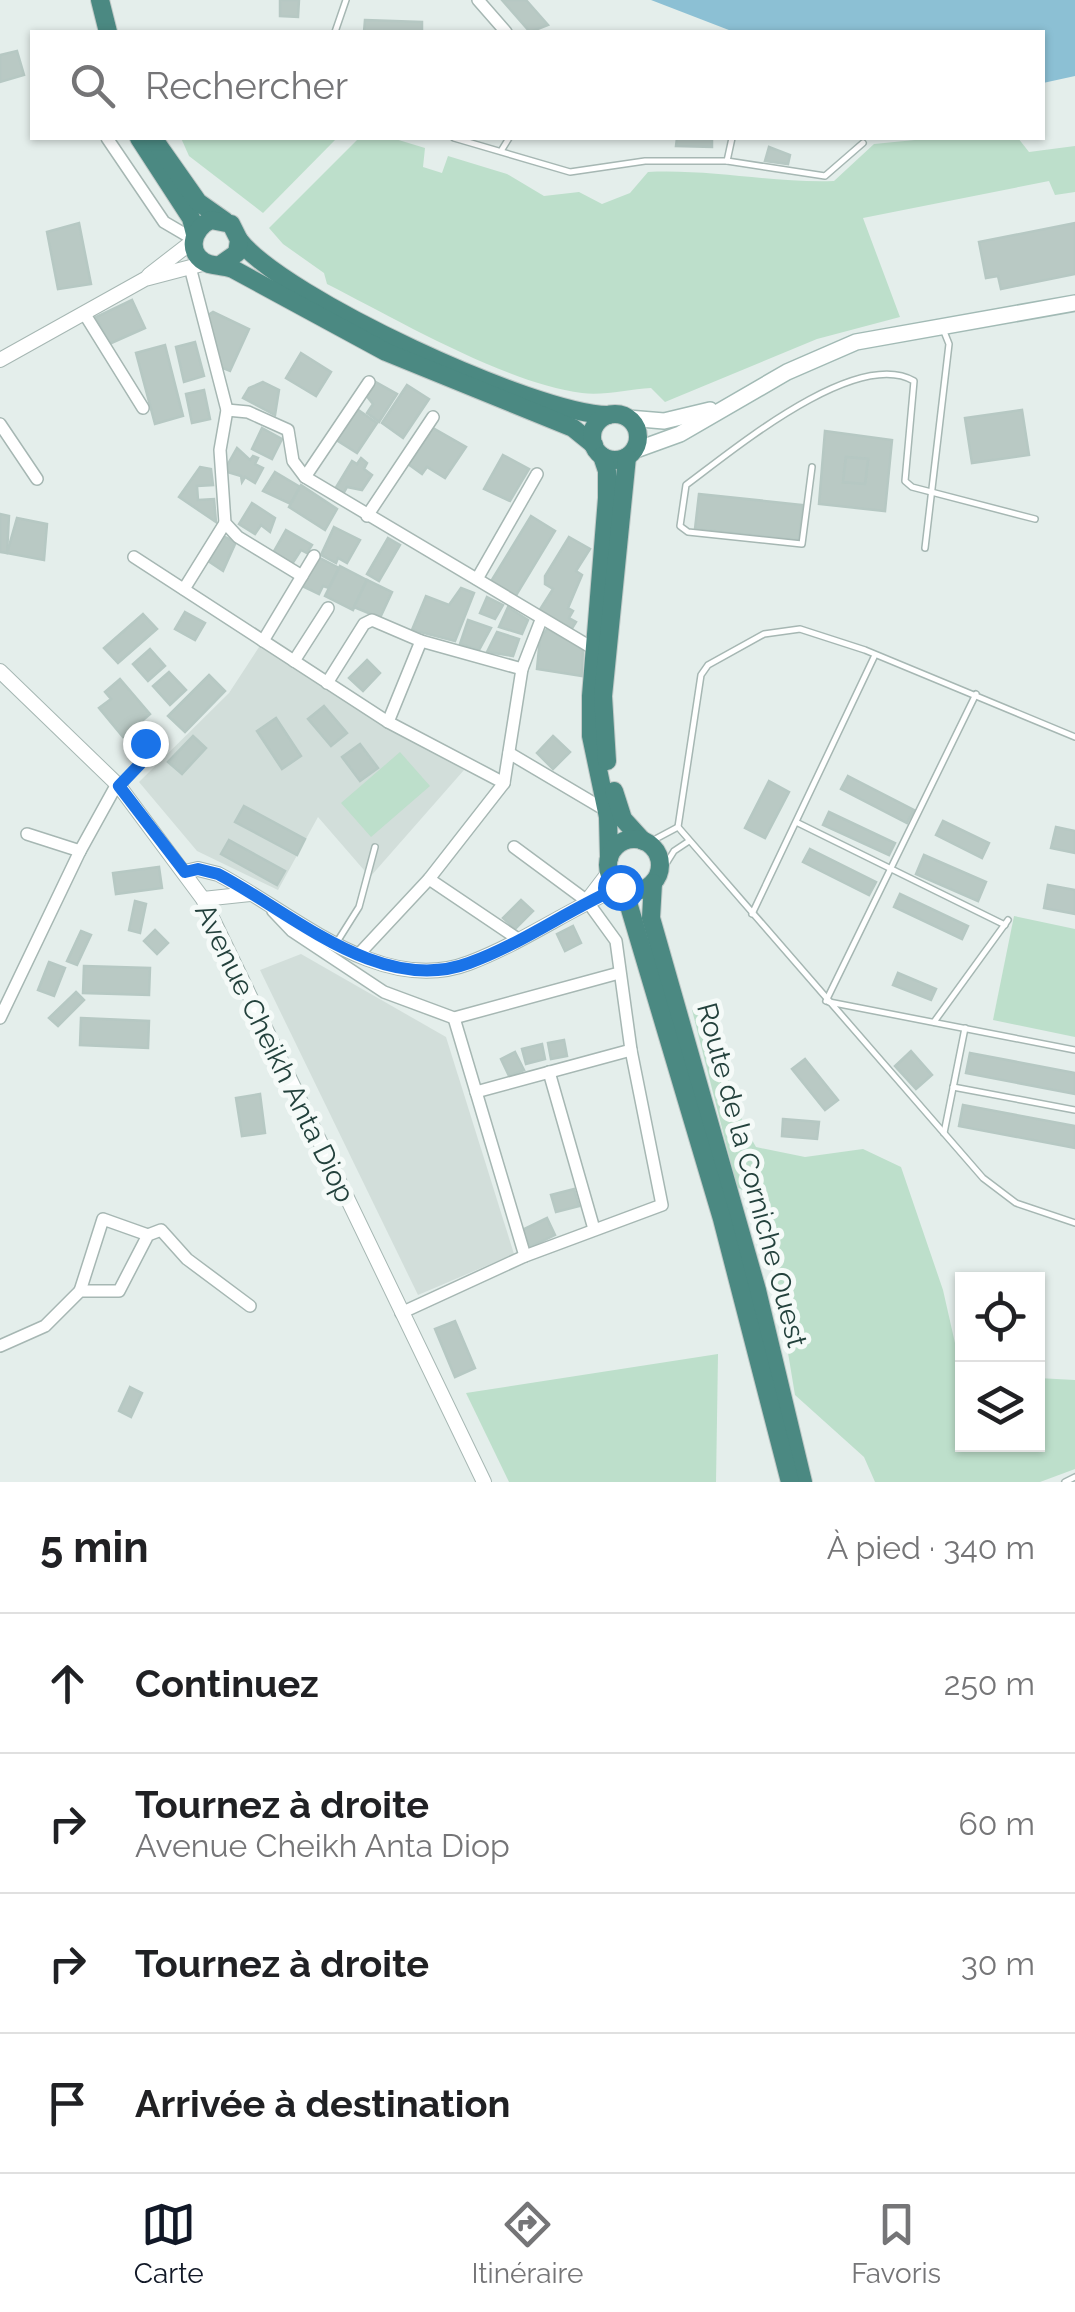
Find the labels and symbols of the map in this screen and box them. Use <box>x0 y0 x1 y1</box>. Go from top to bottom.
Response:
route end <box>123 721 169 767</box>
route start <box>598 865 644 911</box>
street label: Avenue Cheikh Anta Diop <box>188 898 362 1208</box>
street label: Route de la Corniche Ouest <box>690 999 814 1351</box>

